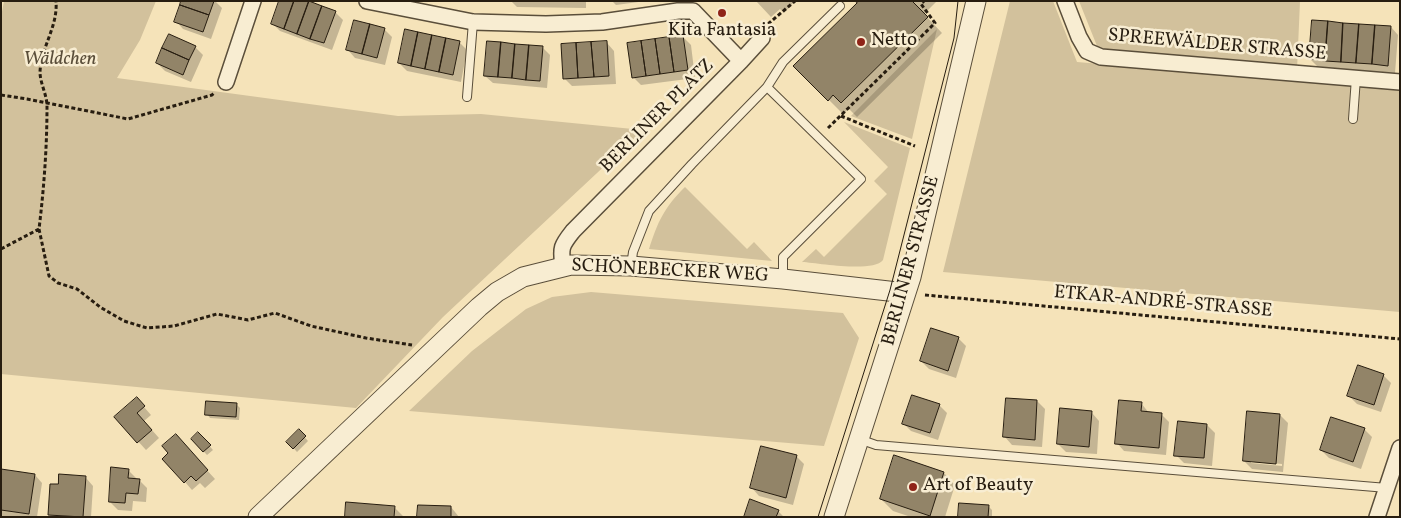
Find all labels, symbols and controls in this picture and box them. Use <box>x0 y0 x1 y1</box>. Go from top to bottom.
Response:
marker: Kita Fantasia <box>716 7 728 19</box>
place label: Kita Fantasia <box>668 21 776 43</box>
street label: SPREEWÄLDER STRASSE <box>1107 25 1327 67</box>
place label: Netto <box>871 31 917 53</box>
marker: Netto <box>855 36 867 48</box>
park label: Wäldchen <box>24 50 96 72</box>
street label: BERLINER PLATZ <box>596 55 720 179</box>
street label: BERLINER STRASSE <box>878 174 946 348</box>
street label: SCHÖNEBECKER WEG <box>571 255 769 289</box>
street label: ETKAR-ANDRÉ-STRASSE <box>1053 282 1273 324</box>
place label: Art of Beauty <box>923 476 1033 498</box>
marker: Art of Beauty <box>907 481 919 493</box>

